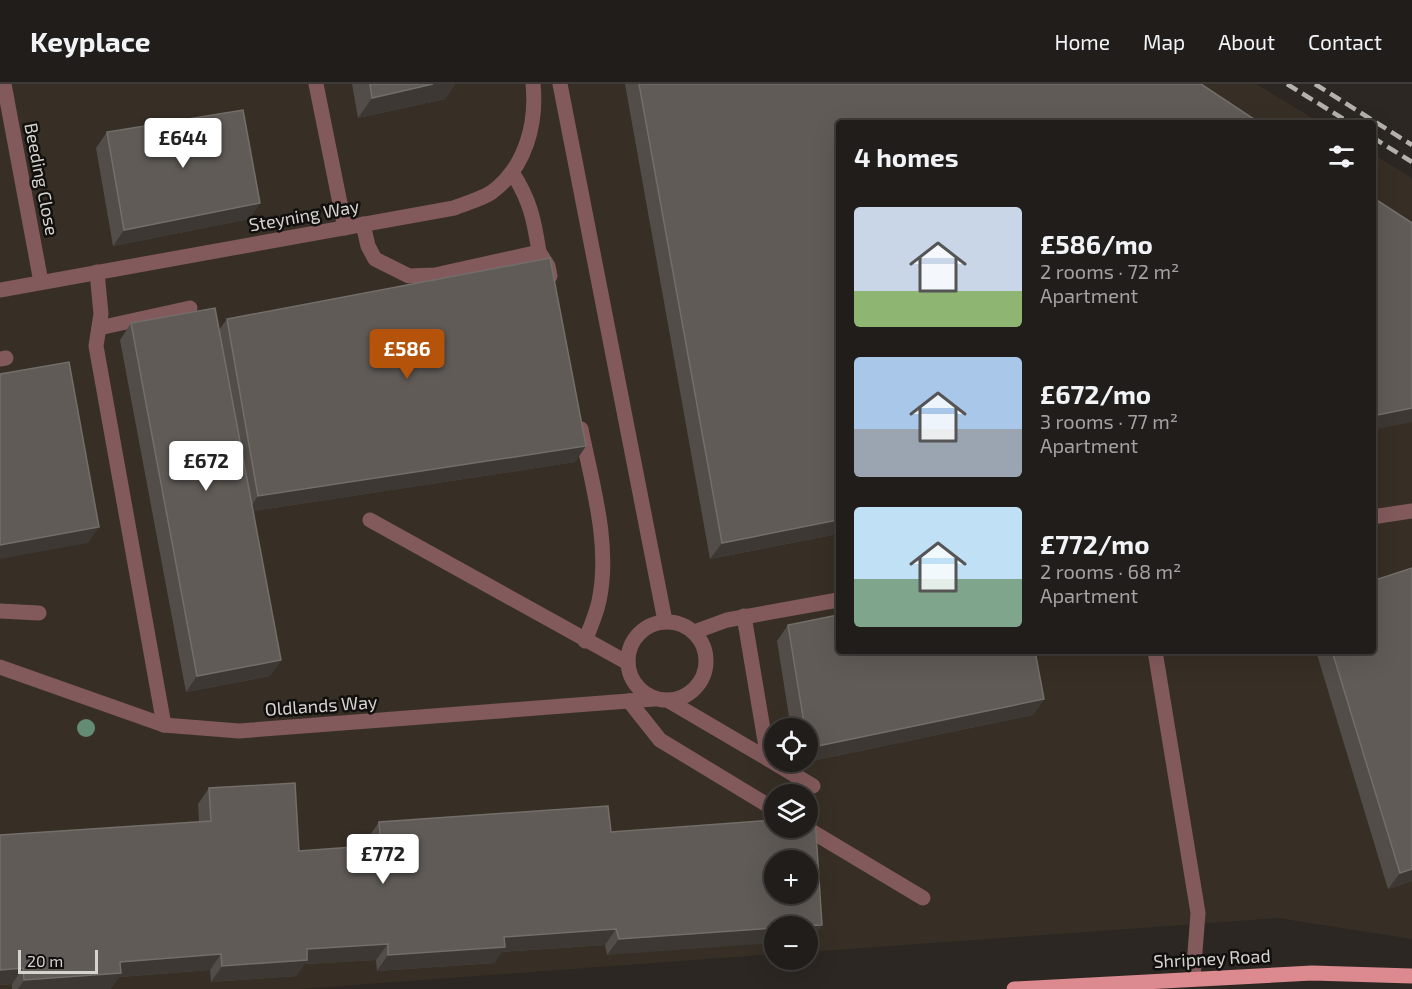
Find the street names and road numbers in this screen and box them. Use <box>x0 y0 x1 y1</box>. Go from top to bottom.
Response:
street label: Beeding Close <box>20 121 64 237</box>
street label: Steyning Way <box>247 194 361 236</box>
street label: Oldlands Way <box>264 690 379 720</box>
street label: Shripney Road <box>1153 944 1271 972</box>

